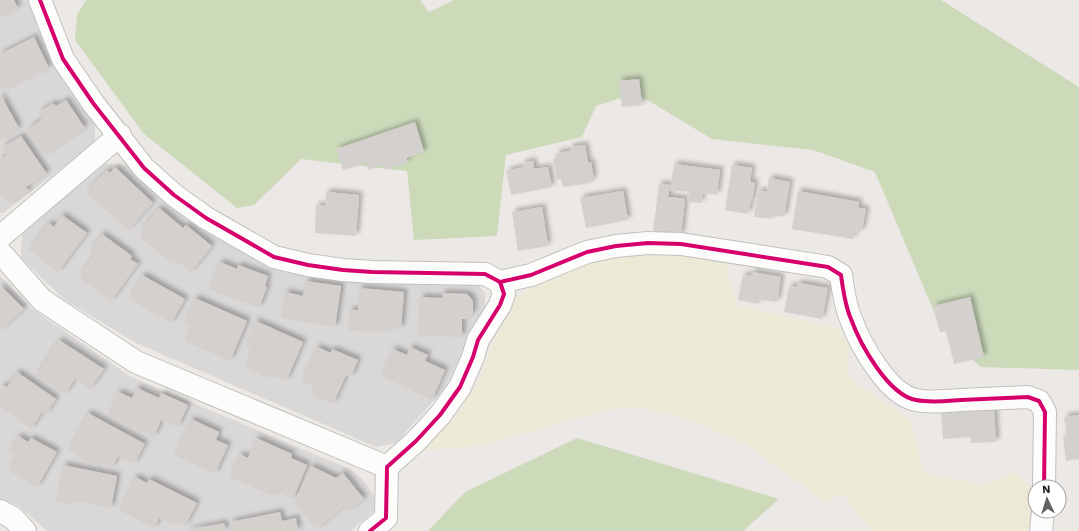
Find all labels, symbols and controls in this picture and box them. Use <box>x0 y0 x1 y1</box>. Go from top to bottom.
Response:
north arrow <box>1027 479 1067 519</box>
text: N <box>1042 483 1051 496</box>

